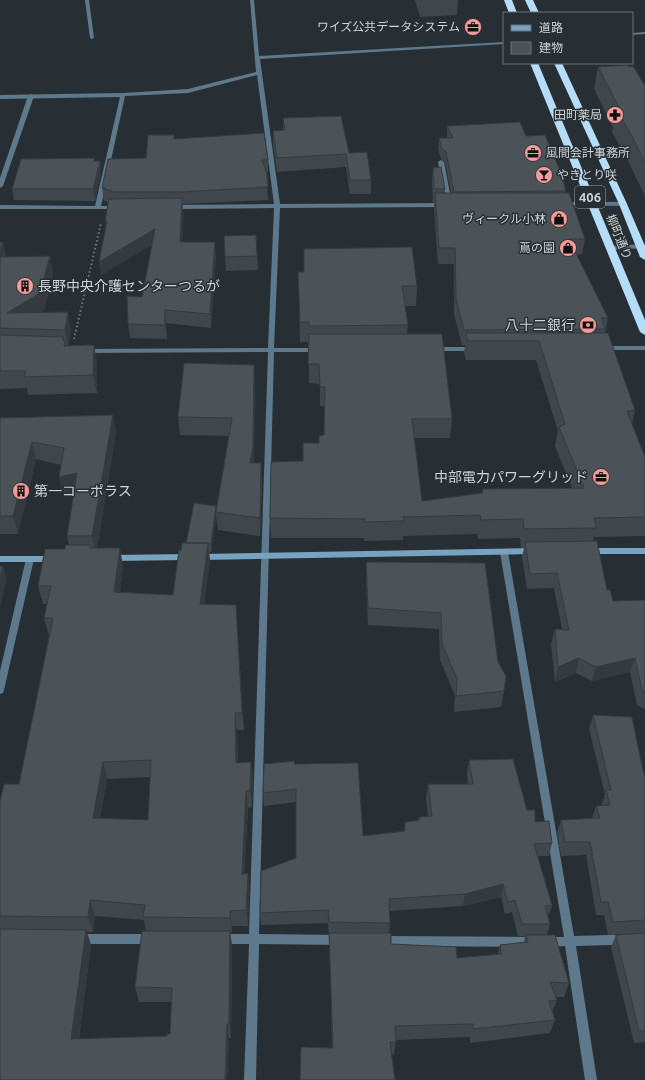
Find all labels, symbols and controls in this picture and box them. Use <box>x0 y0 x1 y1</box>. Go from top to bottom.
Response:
legend <box>503 12 633 64</box>
office icon: ワイズ公共データシステム <box>463 17 483 37</box>
place label: ワイズ公共データシステム <box>317 20 460 33</box>
text: 道路 <box>539 21 563 34</box>
text: 建物 <box>539 41 563 54</box>
pharmacy icon: 田町薬局 <box>605 105 625 125</box>
place label: 田町薬局 <box>554 108 602 121</box>
office icon: 風間会計事務所 <box>523 143 543 163</box>
place label: 風間会計事務所 <box>546 146 630 159</box>
bar icon: やきとり咲 <box>534 165 554 185</box>
place label: やきとり咲 <box>557 168 617 181</box>
road number: 406 <box>575 186 605 208</box>
shop icon: ヴィークル小林 <box>549 209 569 229</box>
place label: ヴィークル小林 <box>462 212 546 225</box>
street label: 柳町通り <box>604 212 634 262</box>
shop icon: 蔦の園 <box>558 238 578 258</box>
place label: 蔦の園 <box>519 241 555 254</box>
building icon: 長野中央介護センターつるが <box>15 276 35 296</box>
place label: 長野中央介護センターつるが <box>38 278 220 294</box>
bank icon: 八十二銀行 <box>578 315 598 335</box>
place label: 八十二銀行 <box>505 317 575 333</box>
office icon: 中部電力パワーグリッド <box>591 467 611 487</box>
place label: 中部電力パワーグリッド <box>434 469 588 485</box>
building icon: 第一コーポラス <box>11 481 31 501</box>
place label: 第一コーポラス <box>34 483 132 499</box>

